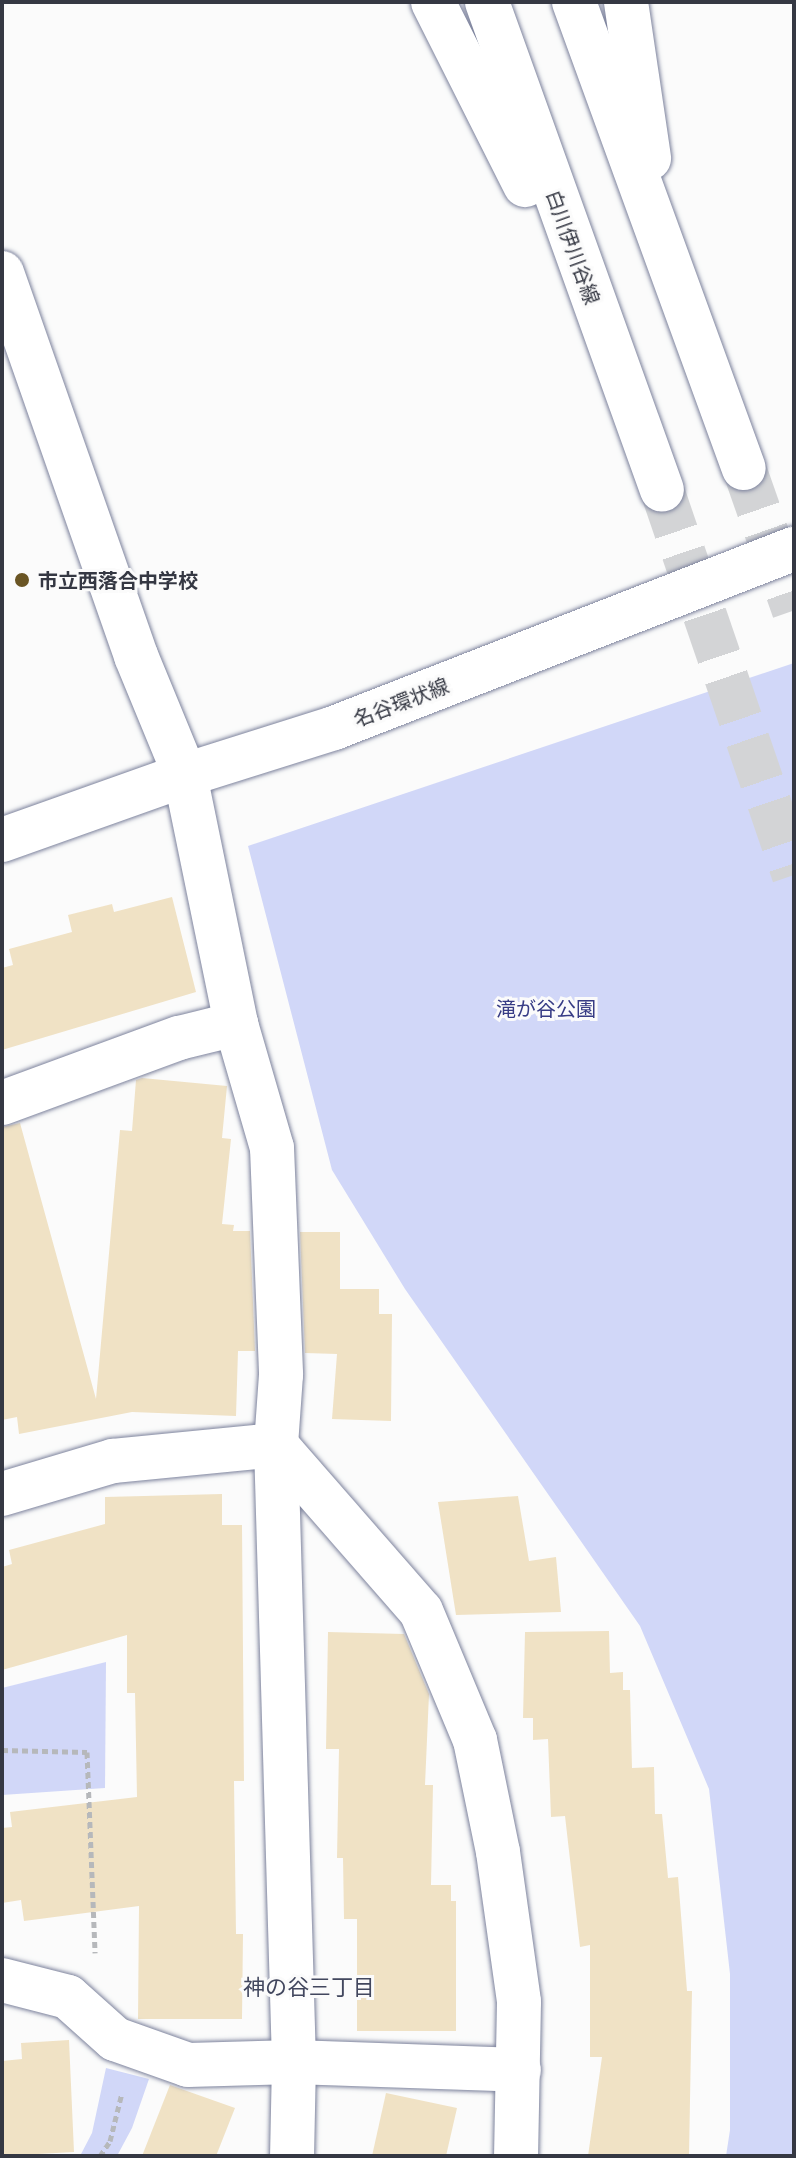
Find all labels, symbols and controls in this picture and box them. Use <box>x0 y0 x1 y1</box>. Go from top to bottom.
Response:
street label: 白川伊川谷線 <box>541 187 605 307</box>
place label: 市立西落合中学校 <box>38 568 198 592</box>
marker: 市立西落合中学校 <box>13 571 31 589</box>
street label: 名谷環状線 <box>350 673 452 731</box>
park label: 滝が谷公園 <box>496 996 596 1020</box>
district label: 神の谷三丁目 <box>243 1974 375 2000</box>

